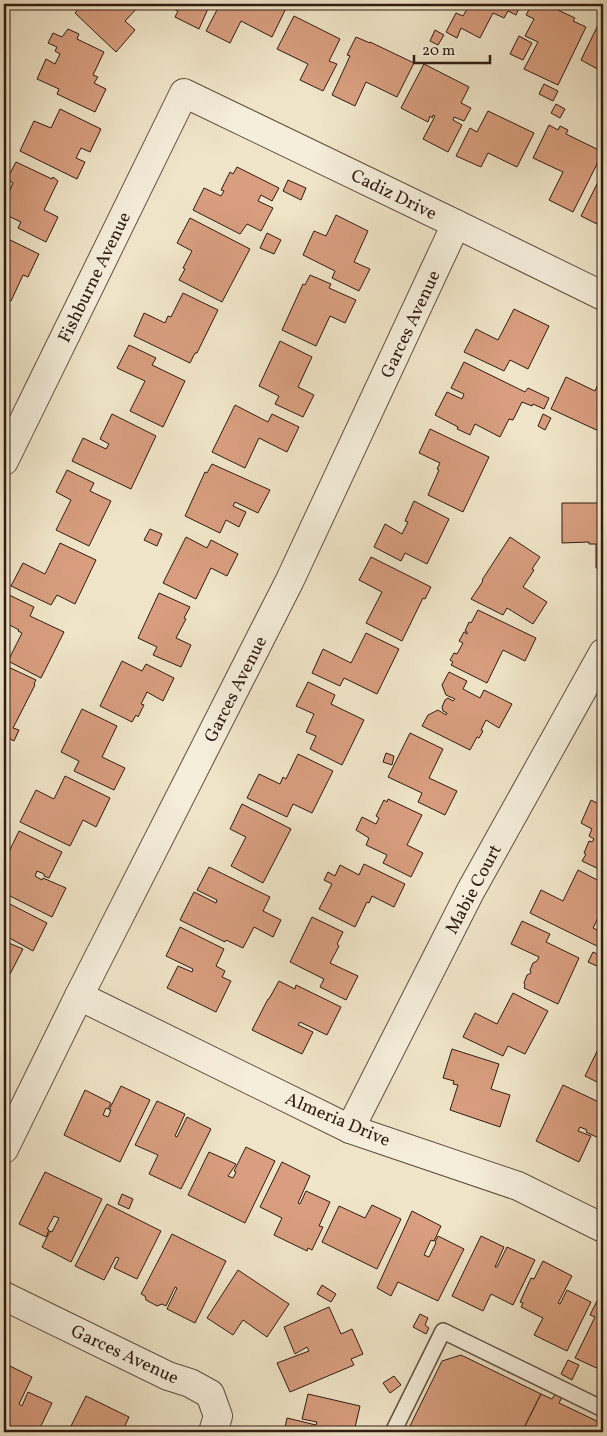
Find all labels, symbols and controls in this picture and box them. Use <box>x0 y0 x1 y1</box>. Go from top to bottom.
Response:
scale bar <box>414 32 491 64</box>
text: 20 m <box>422 41 455 62</box>
street label: Cadiz Drive <box>346 164 441 227</box>
street label: Fishburne Avenue <box>53 208 138 347</box>
street label: Garces Avenue <box>375 267 447 383</box>
street label: Garces Avenue <box>199 632 274 747</box>
street label: Mabie Court <box>440 840 508 939</box>
street label: Almeria Drive <box>281 1087 394 1154</box>
street label: Garces Avenue <box>66 1319 182 1391</box>

